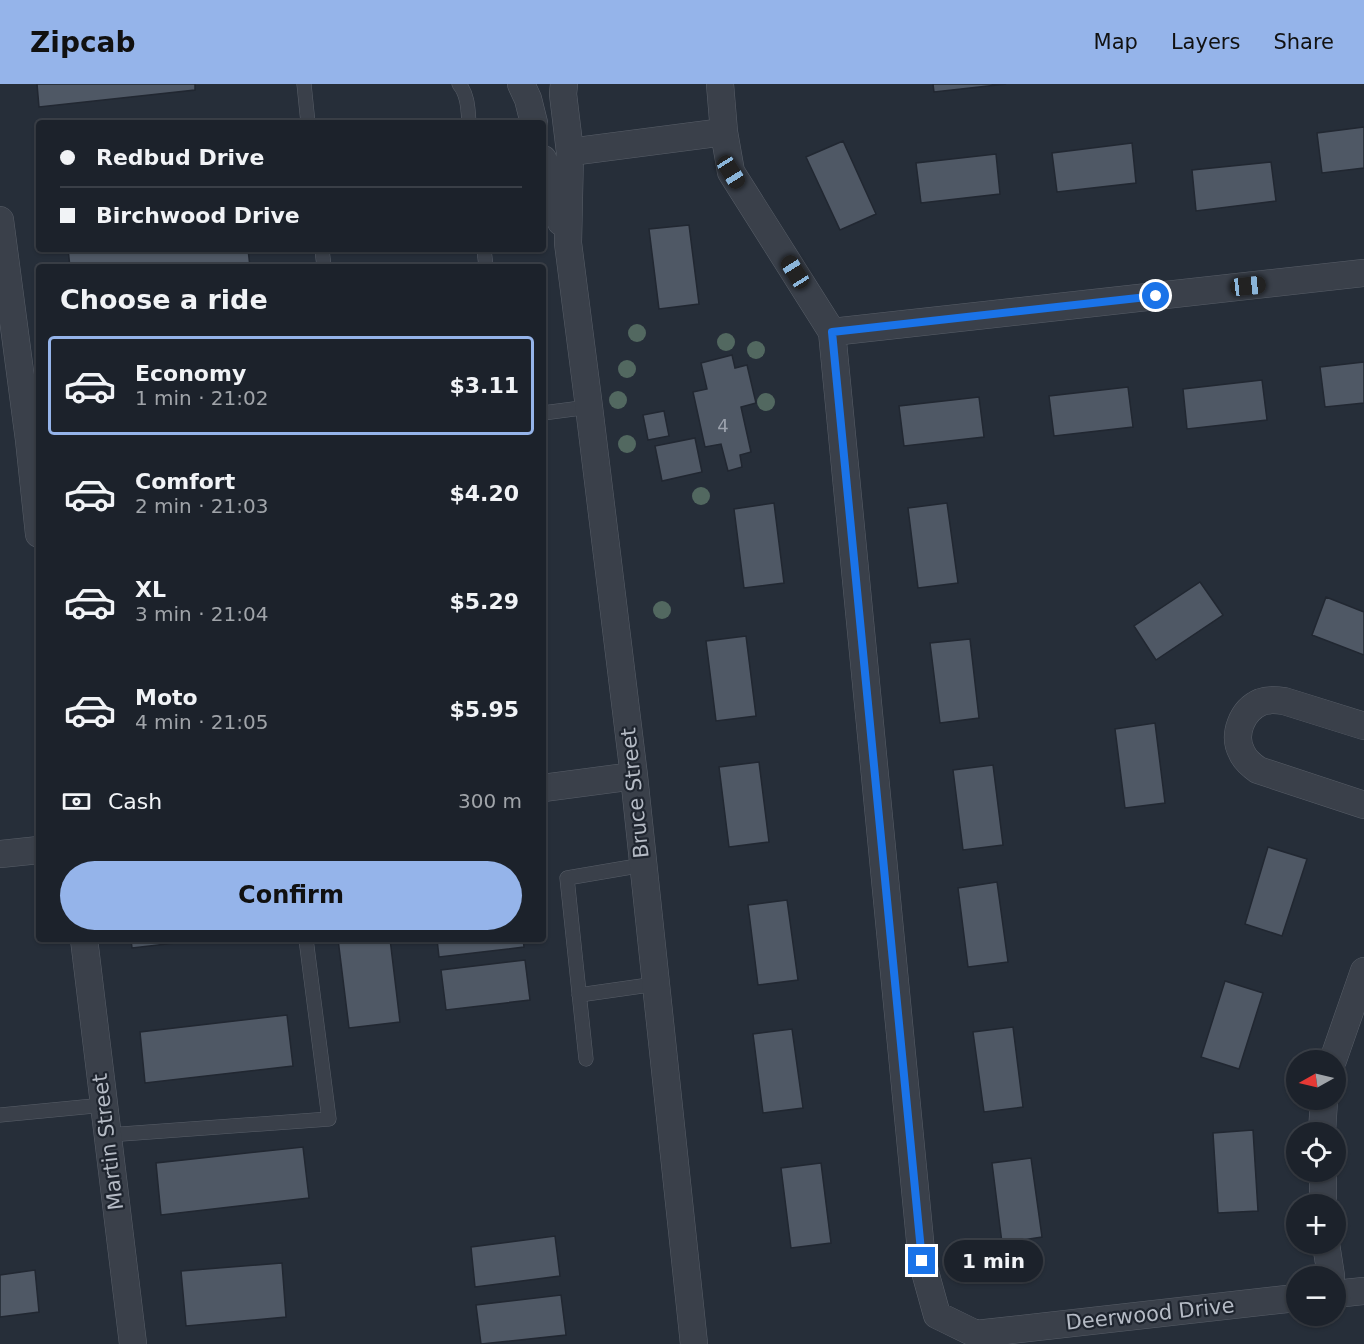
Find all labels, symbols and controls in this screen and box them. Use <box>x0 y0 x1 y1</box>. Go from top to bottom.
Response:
text: Zipcab <box>30 26 135 59</box>
text: Map <box>1094 30 1138 54</box>
text: Layers <box>1171 30 1240 54</box>
text: Share <box>1273 30 1334 54</box>
text: Redbud Drive <box>96 145 264 170</box>
car <box>714 152 748 192</box>
text: Birchwood Drive <box>96 203 300 228</box>
car <box>778 252 812 292</box>
car <box>1229 275 1267 297</box>
route start <box>1142 282 1169 309</box>
text: Choose a ride <box>60 284 268 315</box>
icon: car <box>63 359 117 413</box>
text: Economy <box>135 361 246 386</box>
text: $3.11 <box>449 373 519 398</box>
text: 1 min · 21:02 <box>135 386 269 410</box>
house number: 4 <box>717 415 729 436</box>
icon: car <box>63 467 117 521</box>
text: Comfort <box>135 469 235 494</box>
text: $4.20 <box>449 481 519 506</box>
text: 2 min · 21:03 <box>135 494 269 518</box>
icon: car <box>63 575 117 629</box>
text: XL <box>135 577 166 602</box>
text: $5.29 <box>449 589 519 614</box>
text: 3 min · 21:04 <box>135 602 269 626</box>
icon: car <box>63 683 117 737</box>
text: Moto <box>135 685 198 710</box>
text: $5.95 <box>449 697 519 722</box>
text: 4 min · 21:05 <box>135 710 269 734</box>
street label: Bruce Street <box>616 726 654 860</box>
icon: cash <box>60 785 93 818</box>
text: Cash <box>108 789 162 814</box>
text: 300 m <box>458 789 522 813</box>
button: Confirm <box>60 861 522 930</box>
north arrow <box>1286 1050 1346 1110</box>
map controls <box>1286 1050 1346 1326</box>
street label: Martin Street <box>88 1072 128 1212</box>
button: locate <box>1286 1122 1346 1182</box>
button: + <box>1286 1194 1346 1254</box>
callout: 1 min <box>943 1240 1042 1282</box>
route end <box>908 1247 935 1274</box>
text: 1 min <box>962 1249 1025 1273</box>
button: − <box>1286 1266 1346 1326</box>
street label: Deerwood Drive <box>1064 1293 1236 1335</box>

